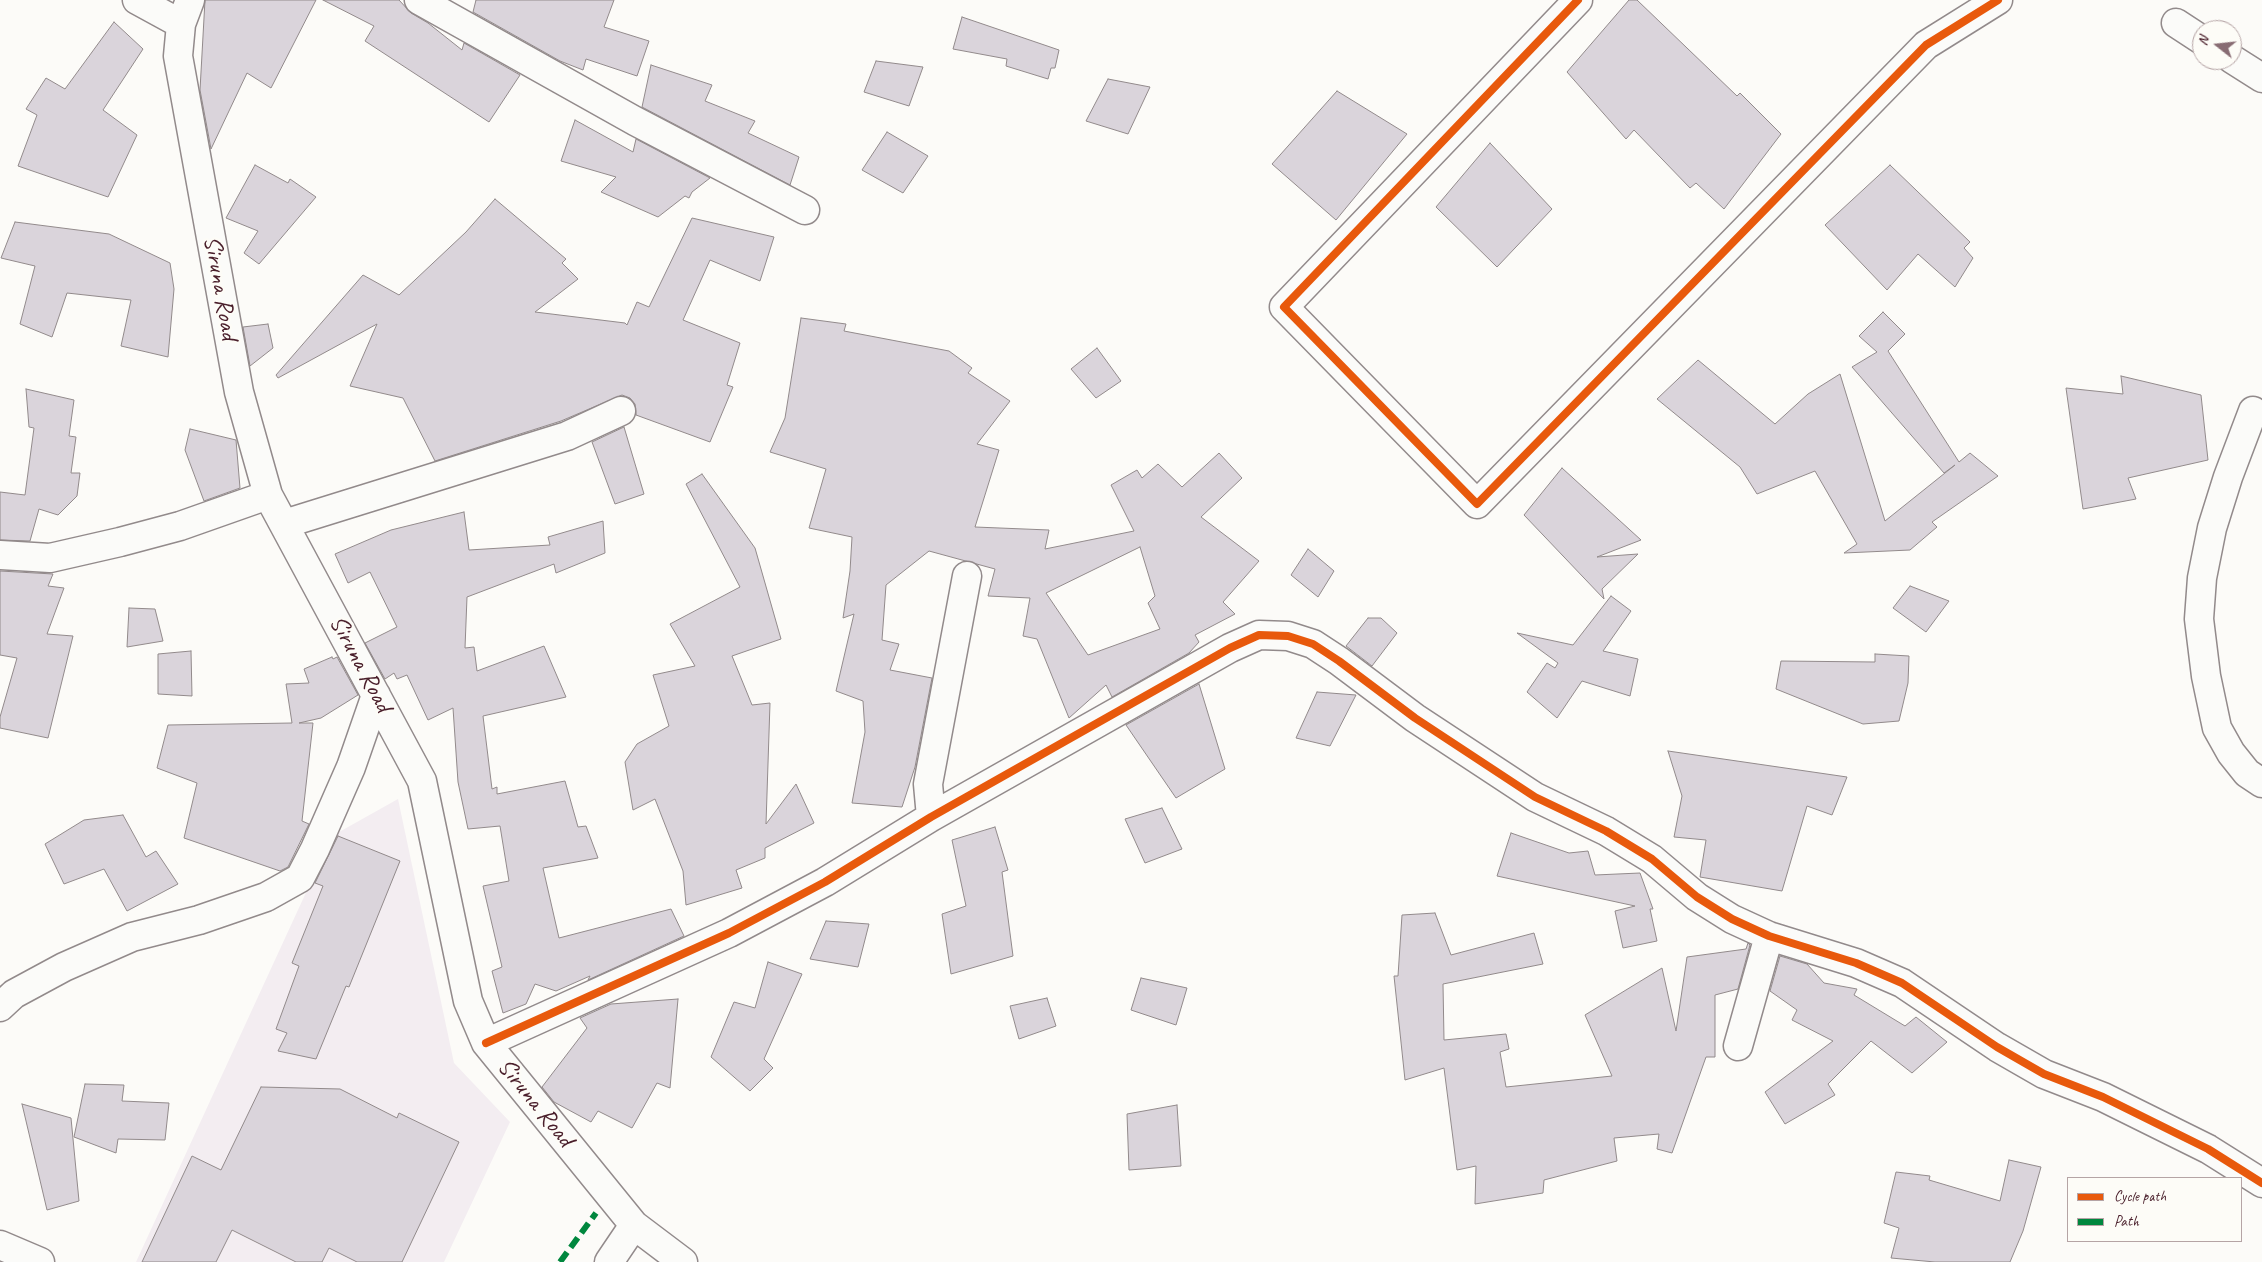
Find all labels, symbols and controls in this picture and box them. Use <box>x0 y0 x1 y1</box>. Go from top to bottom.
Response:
north arrow <box>2192 20 2242 70</box>
text: N <box>2194 34 2212 48</box>
street label: Siruna Road <box>196 234 244 342</box>
street label: Siruna Road <box>322 611 398 717</box>
street label: Siruna Road <box>490 1053 580 1153</box>
legend <box>2067 1177 2242 1242</box>
text: Cycle path <box>2114 1187 2166 1206</box>
text: Path <box>2114 1212 2139 1231</box>

